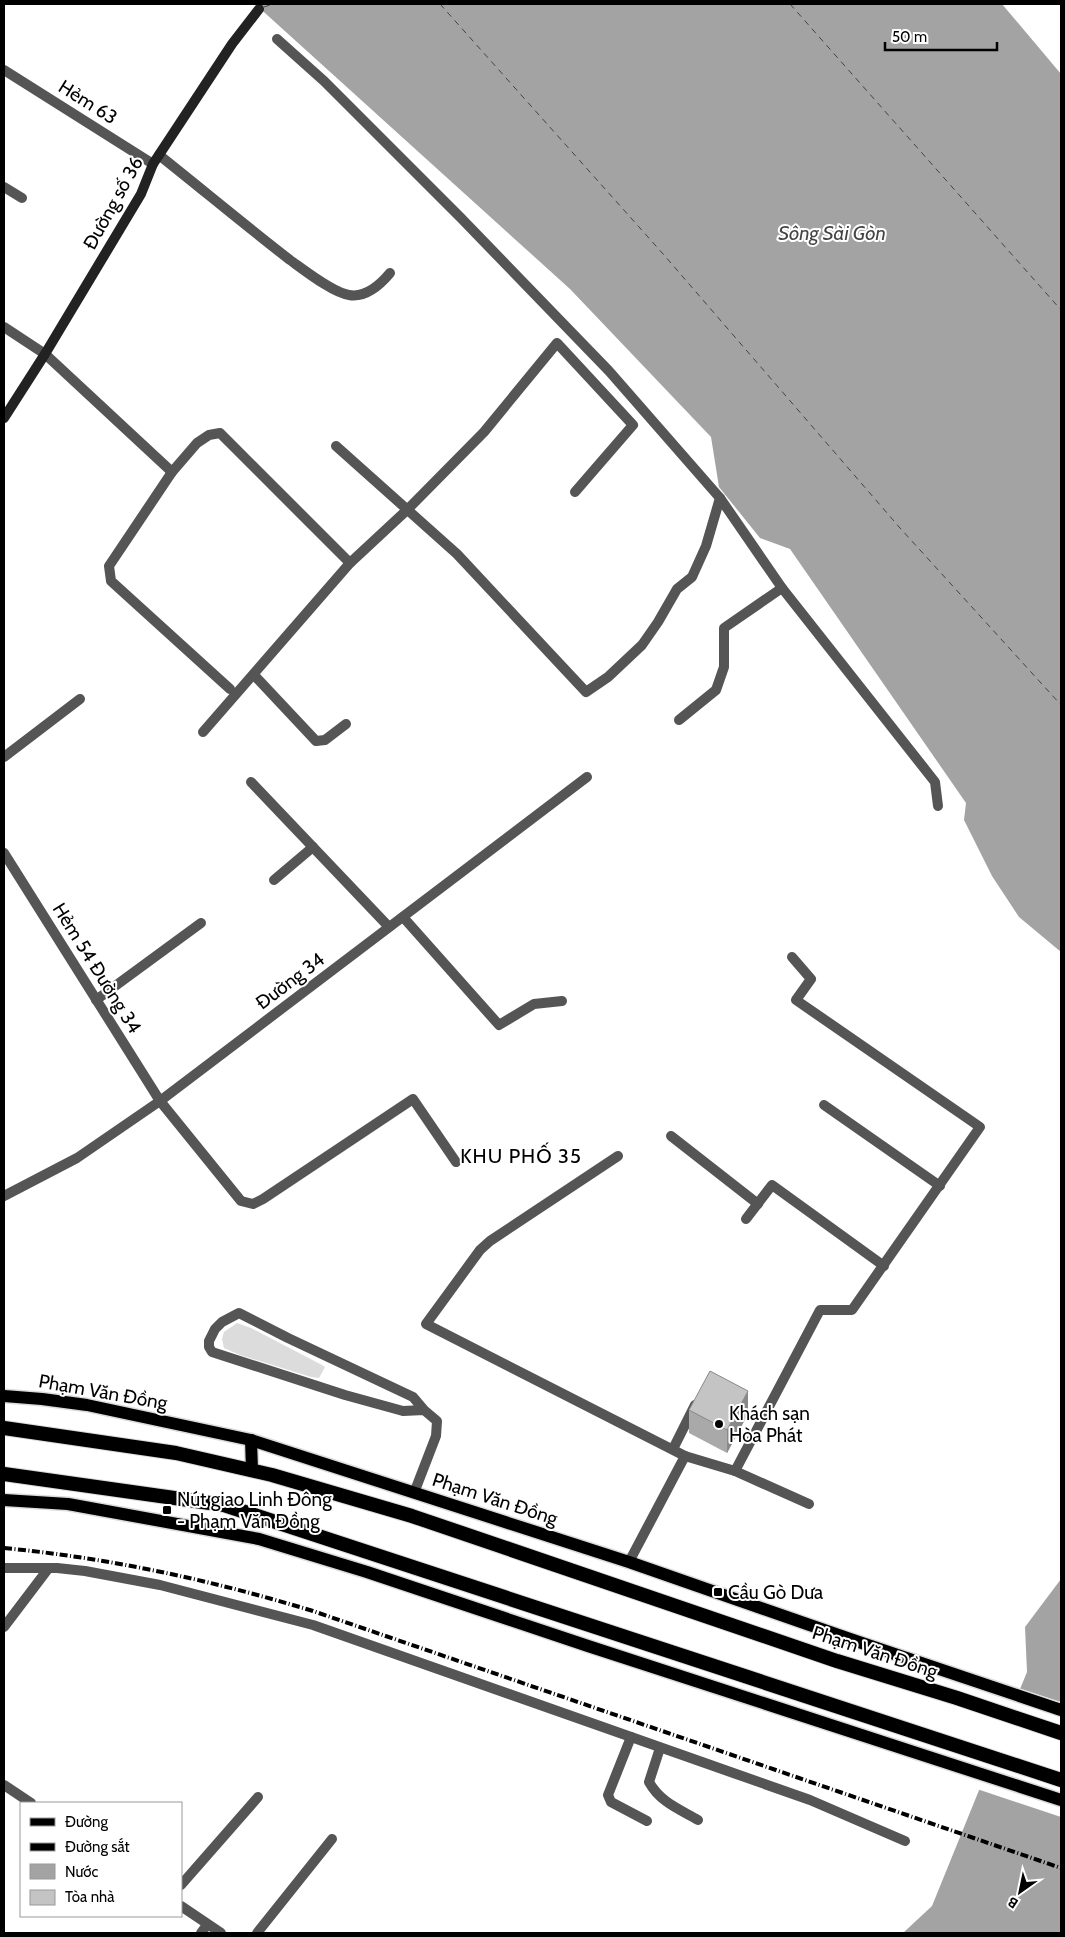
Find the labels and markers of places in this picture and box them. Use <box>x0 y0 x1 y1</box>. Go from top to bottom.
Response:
place label: Khách sạn Hòa Phát <box>729 1402 810 1447</box>
marker: Khách sạn Hòa Phát <box>713 1418 725 1430</box>
place label: Nút giao Linh Đông - Phạm Văn Đồng <box>177 1488 332 1533</box>
marker: Nút giao Linh Đông - Phạm Văn Đồng <box>161 1504 173 1516</box>
place label: Cầu Gò Dưa <box>728 1581 823 1604</box>
marker: Cầu Gò Dưa <box>712 1586 724 1598</box>

